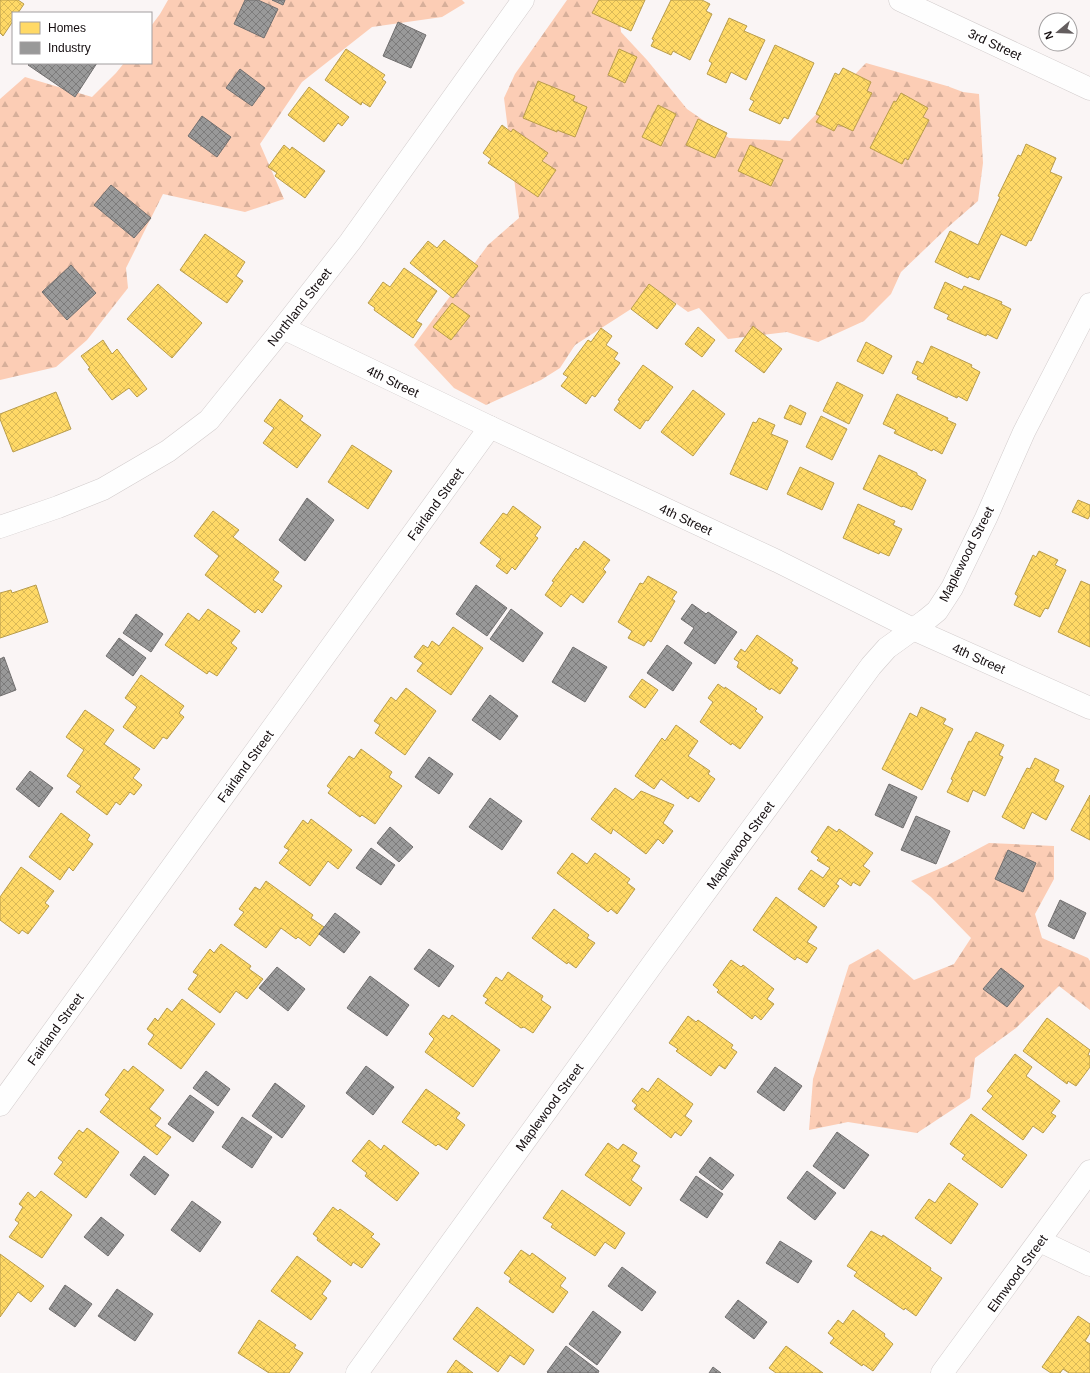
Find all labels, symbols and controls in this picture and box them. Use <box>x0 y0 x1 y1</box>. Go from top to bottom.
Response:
legend <box>12 12 152 64</box>
north arrow <box>1038 12 1078 52</box>
text: Homes <box>48 21 86 35</box>
street label: 3rd Street <box>966 26 1024 63</box>
text: N <box>1042 29 1056 41</box>
text: Industry <box>48 41 91 55</box>
street label: Northland Street <box>264 265 335 349</box>
street label: 4th Street <box>364 362 422 401</box>
street label: Fairland Street <box>404 465 467 543</box>
street label: 4th Street <box>657 501 715 538</box>
street label: Maplewood Street <box>936 504 997 604</box>
street label: 4th Street <box>950 640 1008 677</box>
street label: Fairland Street <box>214 727 277 805</box>
street label: Maplewood Street <box>704 798 777 892</box>
street label: Fairland Street <box>24 990 87 1068</box>
street label: Maplewood Street <box>513 1060 586 1154</box>
street label: Elmwood Street <box>984 1231 1051 1315</box>

